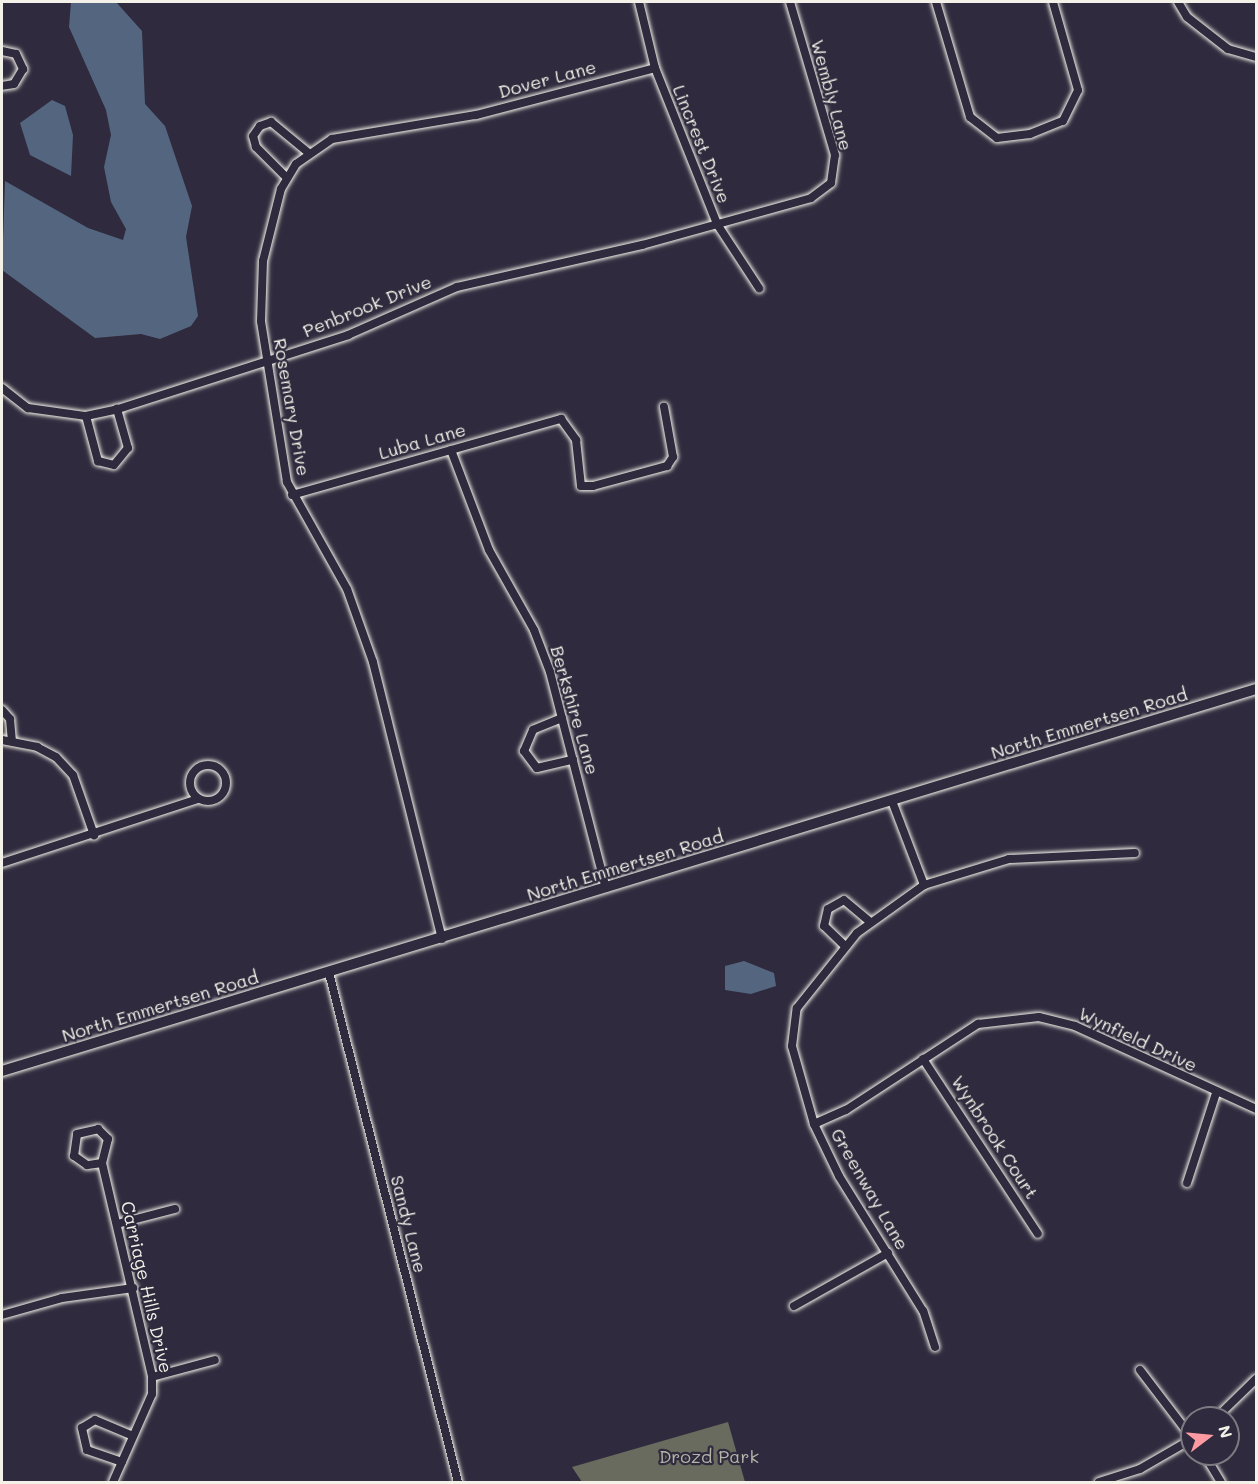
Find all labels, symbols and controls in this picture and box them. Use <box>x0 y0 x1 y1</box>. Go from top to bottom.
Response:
street label: Wembly Lane <box>807 37 857 153</box>
street label: Dover Lane <box>496 56 598 102</box>
street label: Lincrest Drive <box>668 82 736 206</box>
street label: Penbrook Drive <box>300 270 434 342</box>
street label: Rosemary Drive <box>269 336 315 478</box>
street label: Luba Lane <box>376 418 468 464</box>
street label: Berkshire Lane <box>546 643 604 777</box>
street label: North Emmertsen Road <box>988 683 1190 763</box>
street label: North Emmertsen Road <box>524 825 726 905</box>
street label: North Emmertsen Road <box>59 966 261 1046</box>
street label: Wynfield Drive <box>1075 1002 1201 1076</box>
street label: Wynbrook Court <box>947 1071 1043 1203</box>
street label: Greenway Lane <box>826 1124 914 1254</box>
street label: Sandy Lane <box>386 1173 432 1275</box>
street label: Carriage Hills Drive <box>117 1199 177 1375</box>
north arrow <box>1180 1406 1240 1466</box>
text: N <box>1214 1423 1238 1440</box>
park label: Drozd Park <box>659 1445 759 1467</box>

